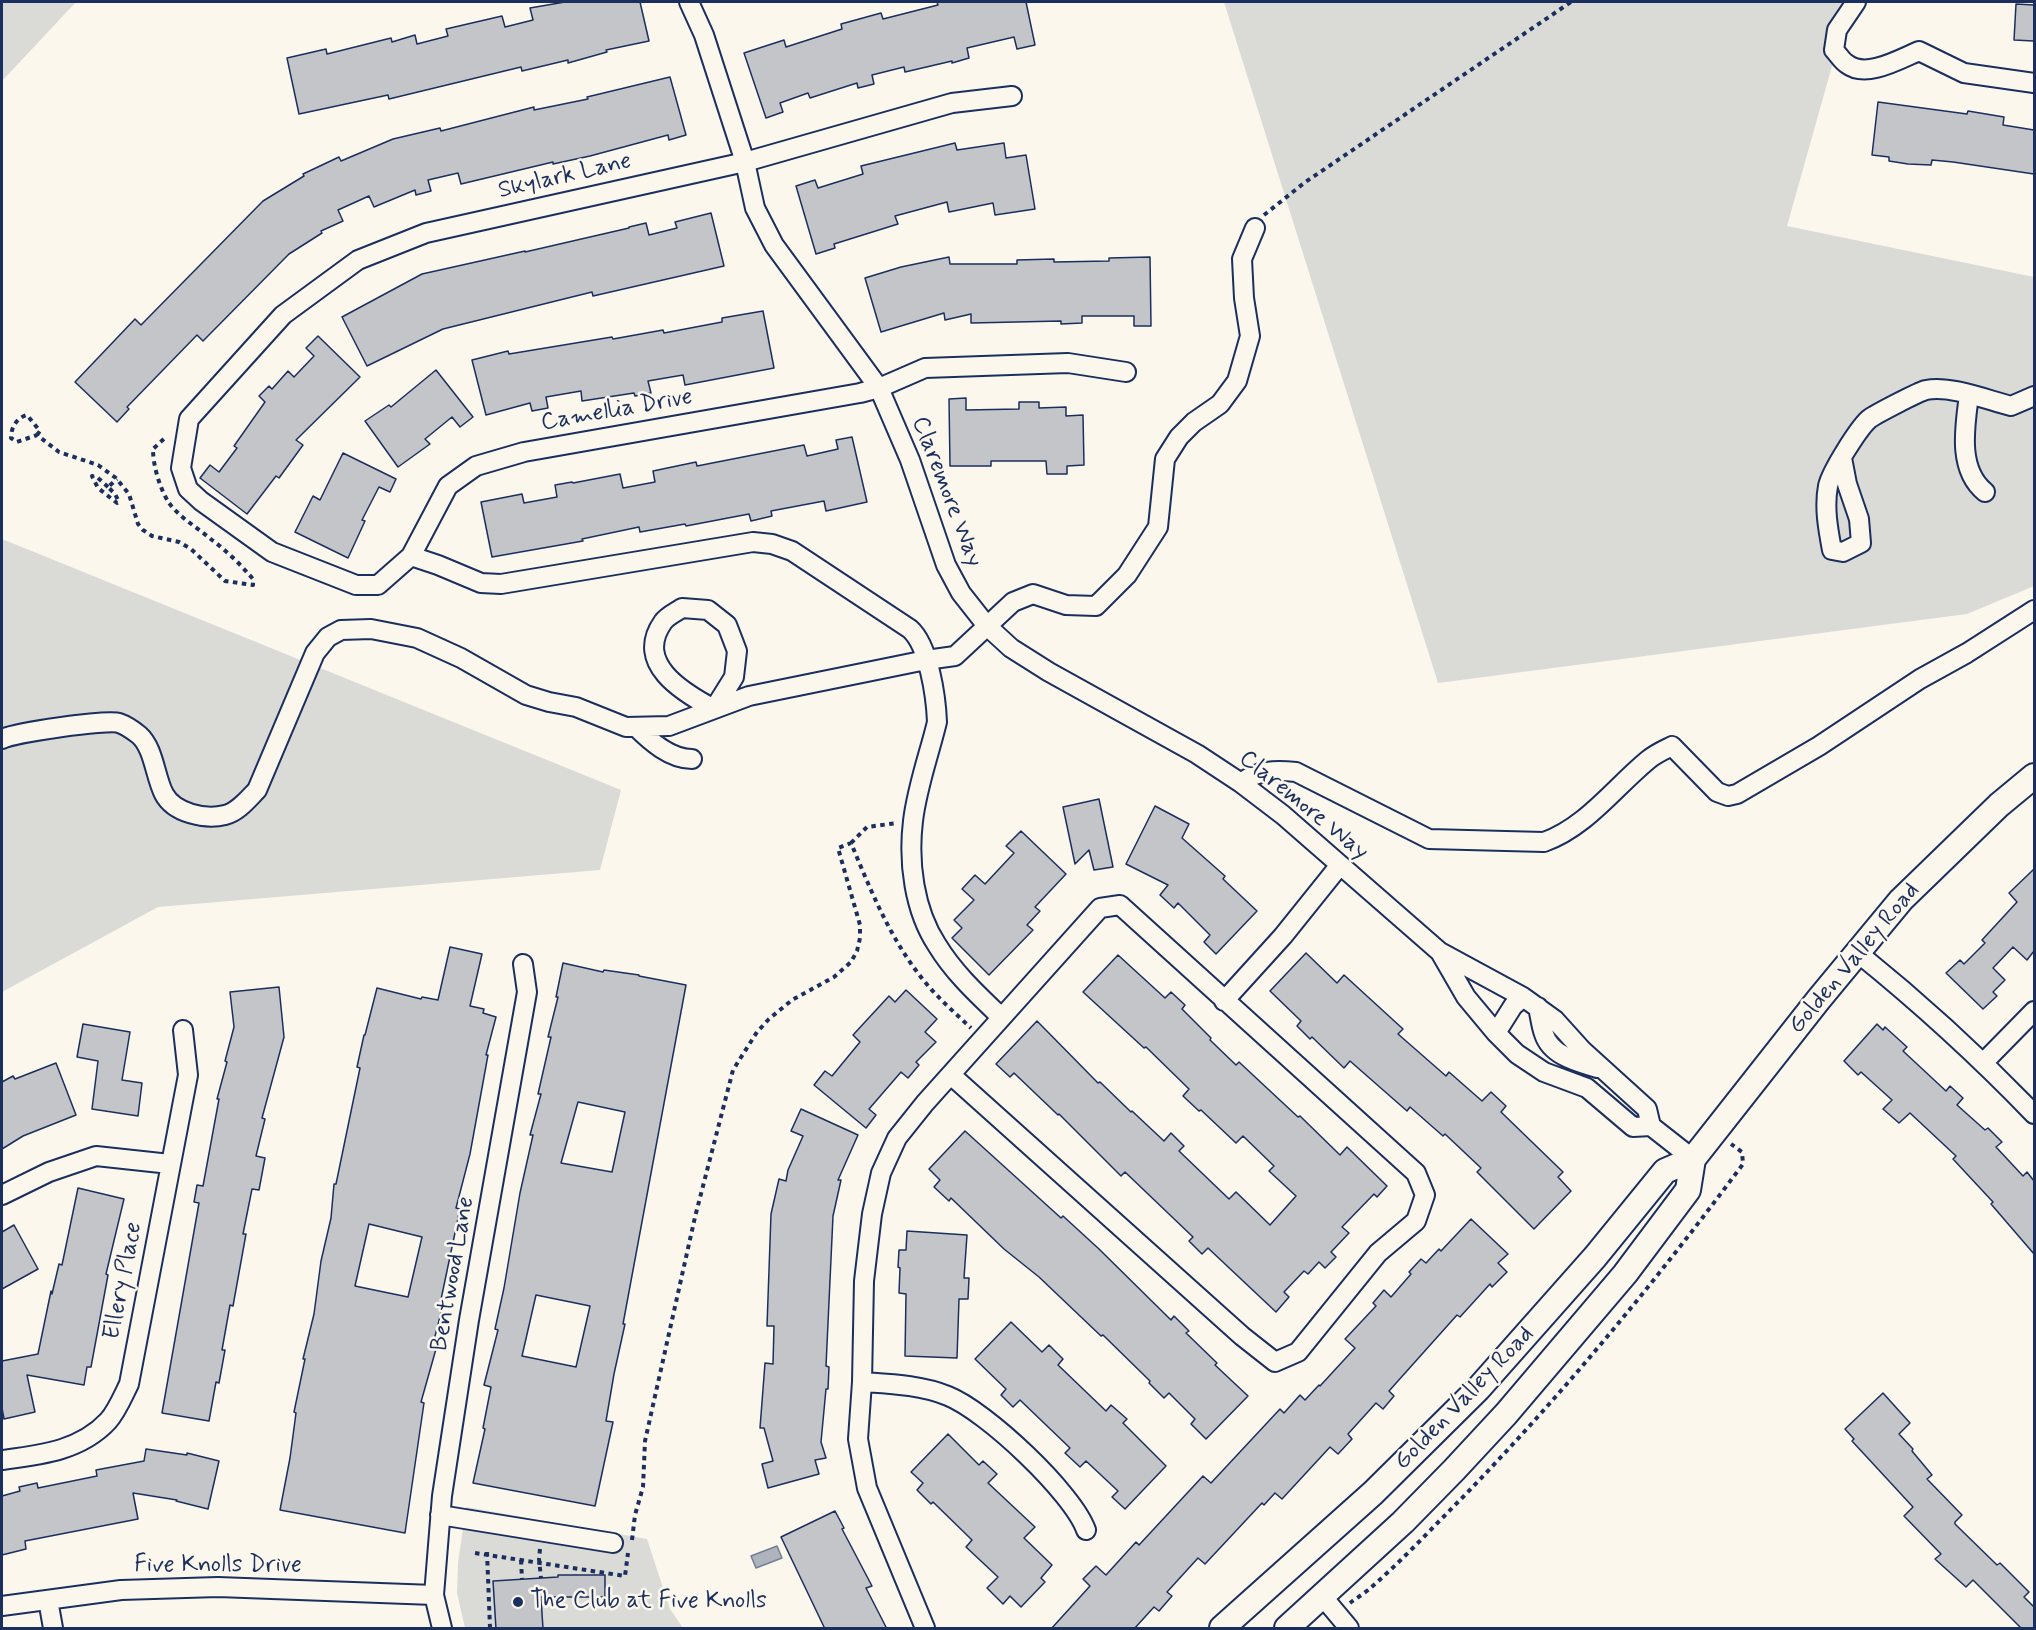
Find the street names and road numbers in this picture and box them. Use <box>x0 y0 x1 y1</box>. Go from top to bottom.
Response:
street label: Skylark Lane <box>496 148 634 206</box>
street label: Camellia Drive <box>539 383 695 439</box>
street label: Claremore Way <box>904 413 988 571</box>
street label: Claremore Way <box>1232 745 1374 867</box>
street label: Golden Valley Road <box>1783 877 1927 1041</box>
street label: Bentwood Lane <box>426 1194 482 1354</box>
street label: Ellery Place <box>98 1220 150 1342</box>
street label: Golden Valley Road <box>1389 1321 1541 1477</box>
street label: Five Knolls Drive <box>134 1552 302 1580</box>

